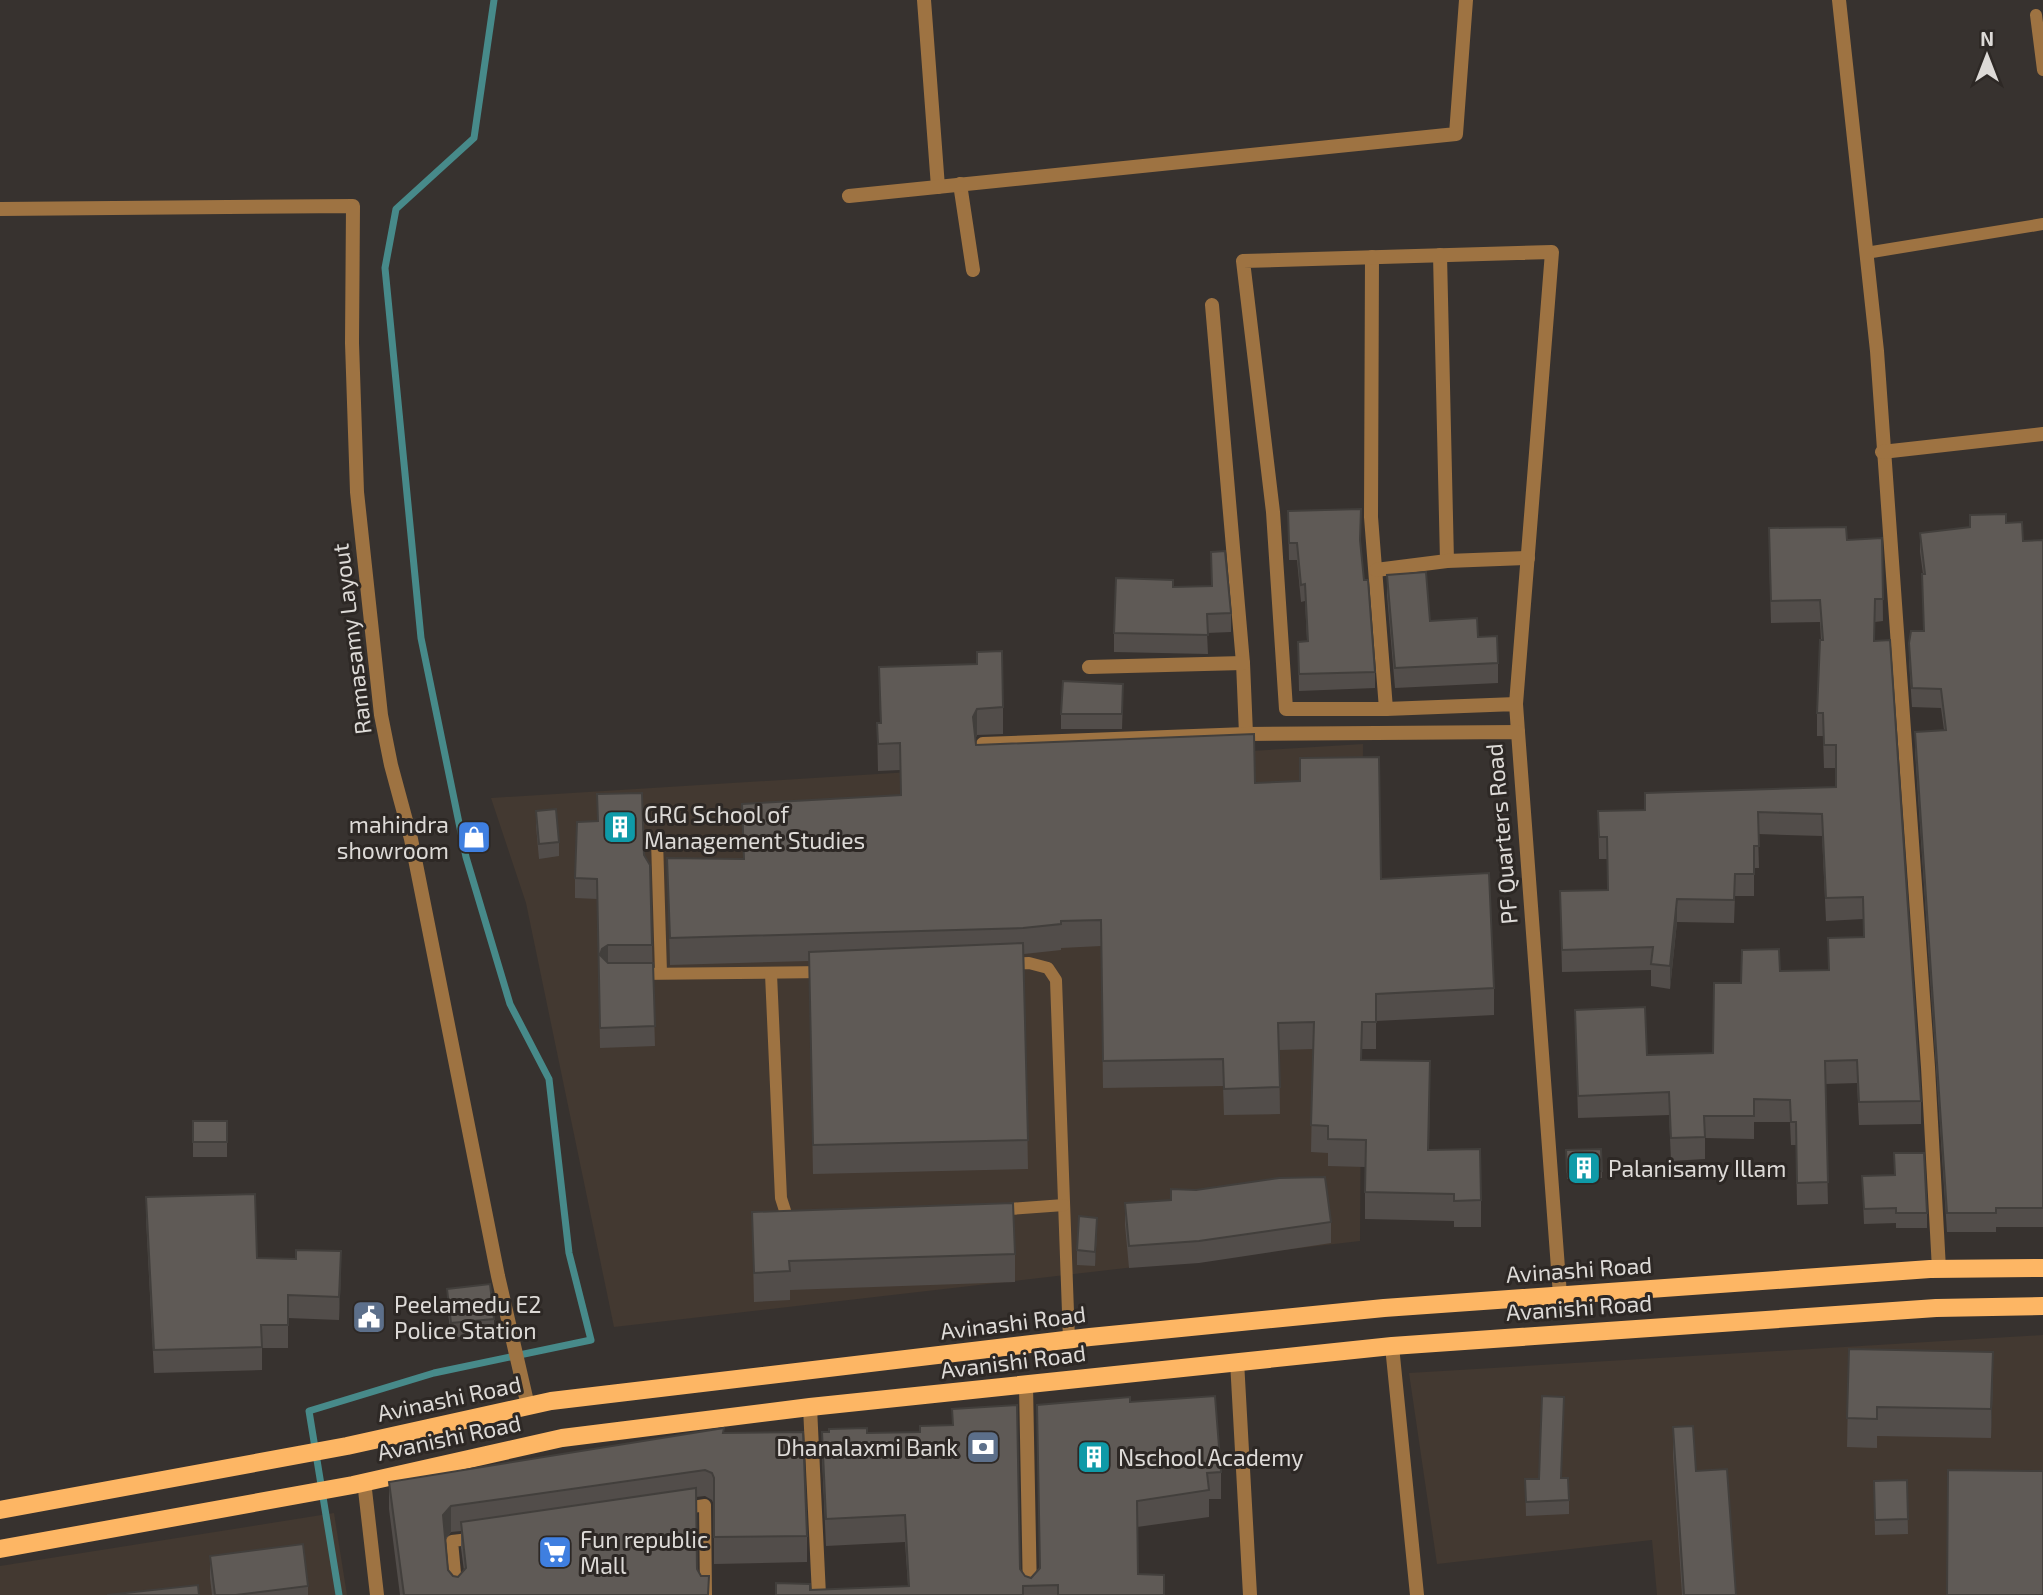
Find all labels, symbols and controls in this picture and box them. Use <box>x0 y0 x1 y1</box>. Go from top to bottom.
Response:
north arrow <box>1952 21 2022 91</box>
text: N <box>1980 27 1994 50</box>
street label: Ramasamy Layout <box>325 542 377 736</box>
street label: PF Quarters Road <box>1479 743 1523 925</box>
place label: GRG School of Management Studies <box>644 800 865 854</box>
building icon: GRG School of Management Studies <box>601 808 639 846</box>
place label: mahindra showroom <box>337 810 449 864</box>
shop icon: mahindra showroom <box>455 818 493 856</box>
building icon: Palanisamy Illam <box>1565 1149 1603 1187</box>
place label: Palanisamy Illam <box>1608 1154 1786 1182</box>
street label: Avinashi Road <box>1505 1250 1653 1288</box>
street label: Avanishi Road <box>1505 1288 1653 1326</box>
place label: Peelamedu E2 Police Station <box>394 1290 541 1344</box>
public building icon: Peelamedu E2 Police Station <box>350 1298 388 1336</box>
street label: Avinashi Road <box>939 1299 1087 1345</box>
street label: Avanishi Road <box>939 1338 1087 1384</box>
street label: Avinashi Road <box>374 1369 524 1427</box>
street label: Avanishi Road <box>374 1408 524 1466</box>
bank icon: Dhanalaxmi Bank <box>964 1428 1002 1466</box>
place label: Dhanalaxmi Bank <box>776 1433 958 1461</box>
building icon: Nschool Academy <box>1075 1438 1113 1476</box>
place label: Nschool Academy <box>1118 1443 1304 1471</box>
place label: Fun republic Mall <box>580 1525 708 1579</box>
supermarket icon: Fun republic Mall <box>536 1533 574 1571</box>

